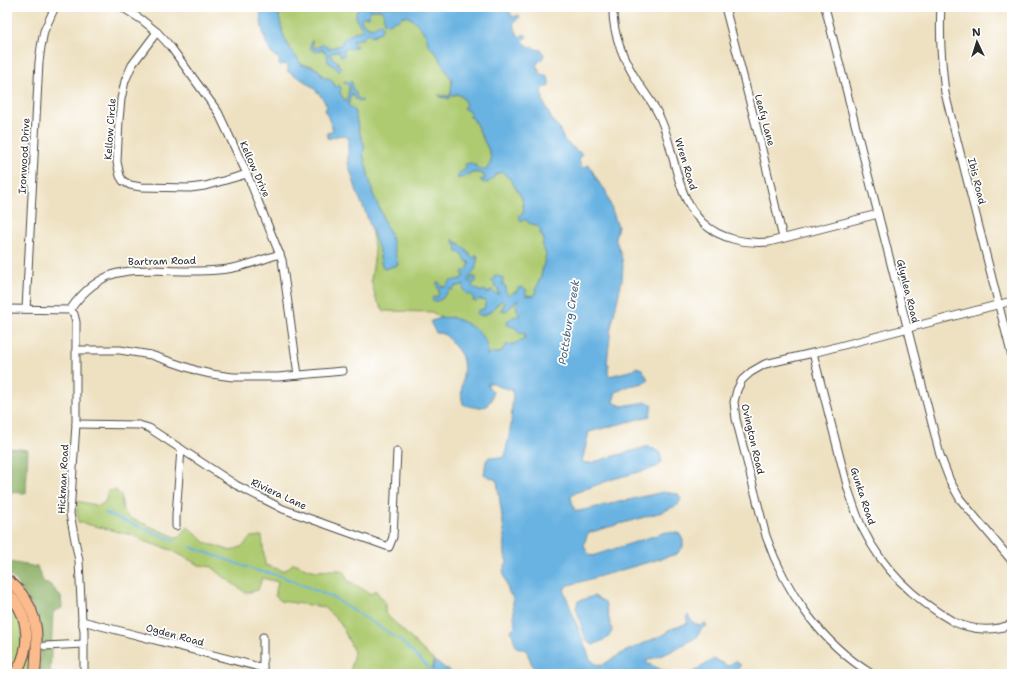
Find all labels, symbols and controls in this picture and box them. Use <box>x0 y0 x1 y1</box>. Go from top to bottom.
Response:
north arrow <box>957 22 997 62</box>
text: N <box>971 25 981 40</box>
street label: Leafy Lane <box>752 93 778 148</box>
street label: Kellow Circle <box>101 97 119 160</box>
street label: Ironwood Drive <box>16 117 33 195</box>
street label: Wren Road <box>672 136 700 192</box>
street label: Kellow Drive <box>237 139 273 199</box>
street label: Ibis Road <box>965 156 989 206</box>
street label: Bartram Road <box>128 254 197 268</box>
street label: Glynlea Road <box>894 258 922 325</box>
water label: Pottsburg Creek <box>555 278 583 366</box>
street label: Ovington Road <box>739 402 768 476</box>
street label: Hickman Road <box>55 443 71 514</box>
street label: Gunka Road <box>848 466 879 527</box>
street label: Riviera Lane <box>249 475 309 513</box>
street label: Ogden Road <box>144 621 206 649</box>

